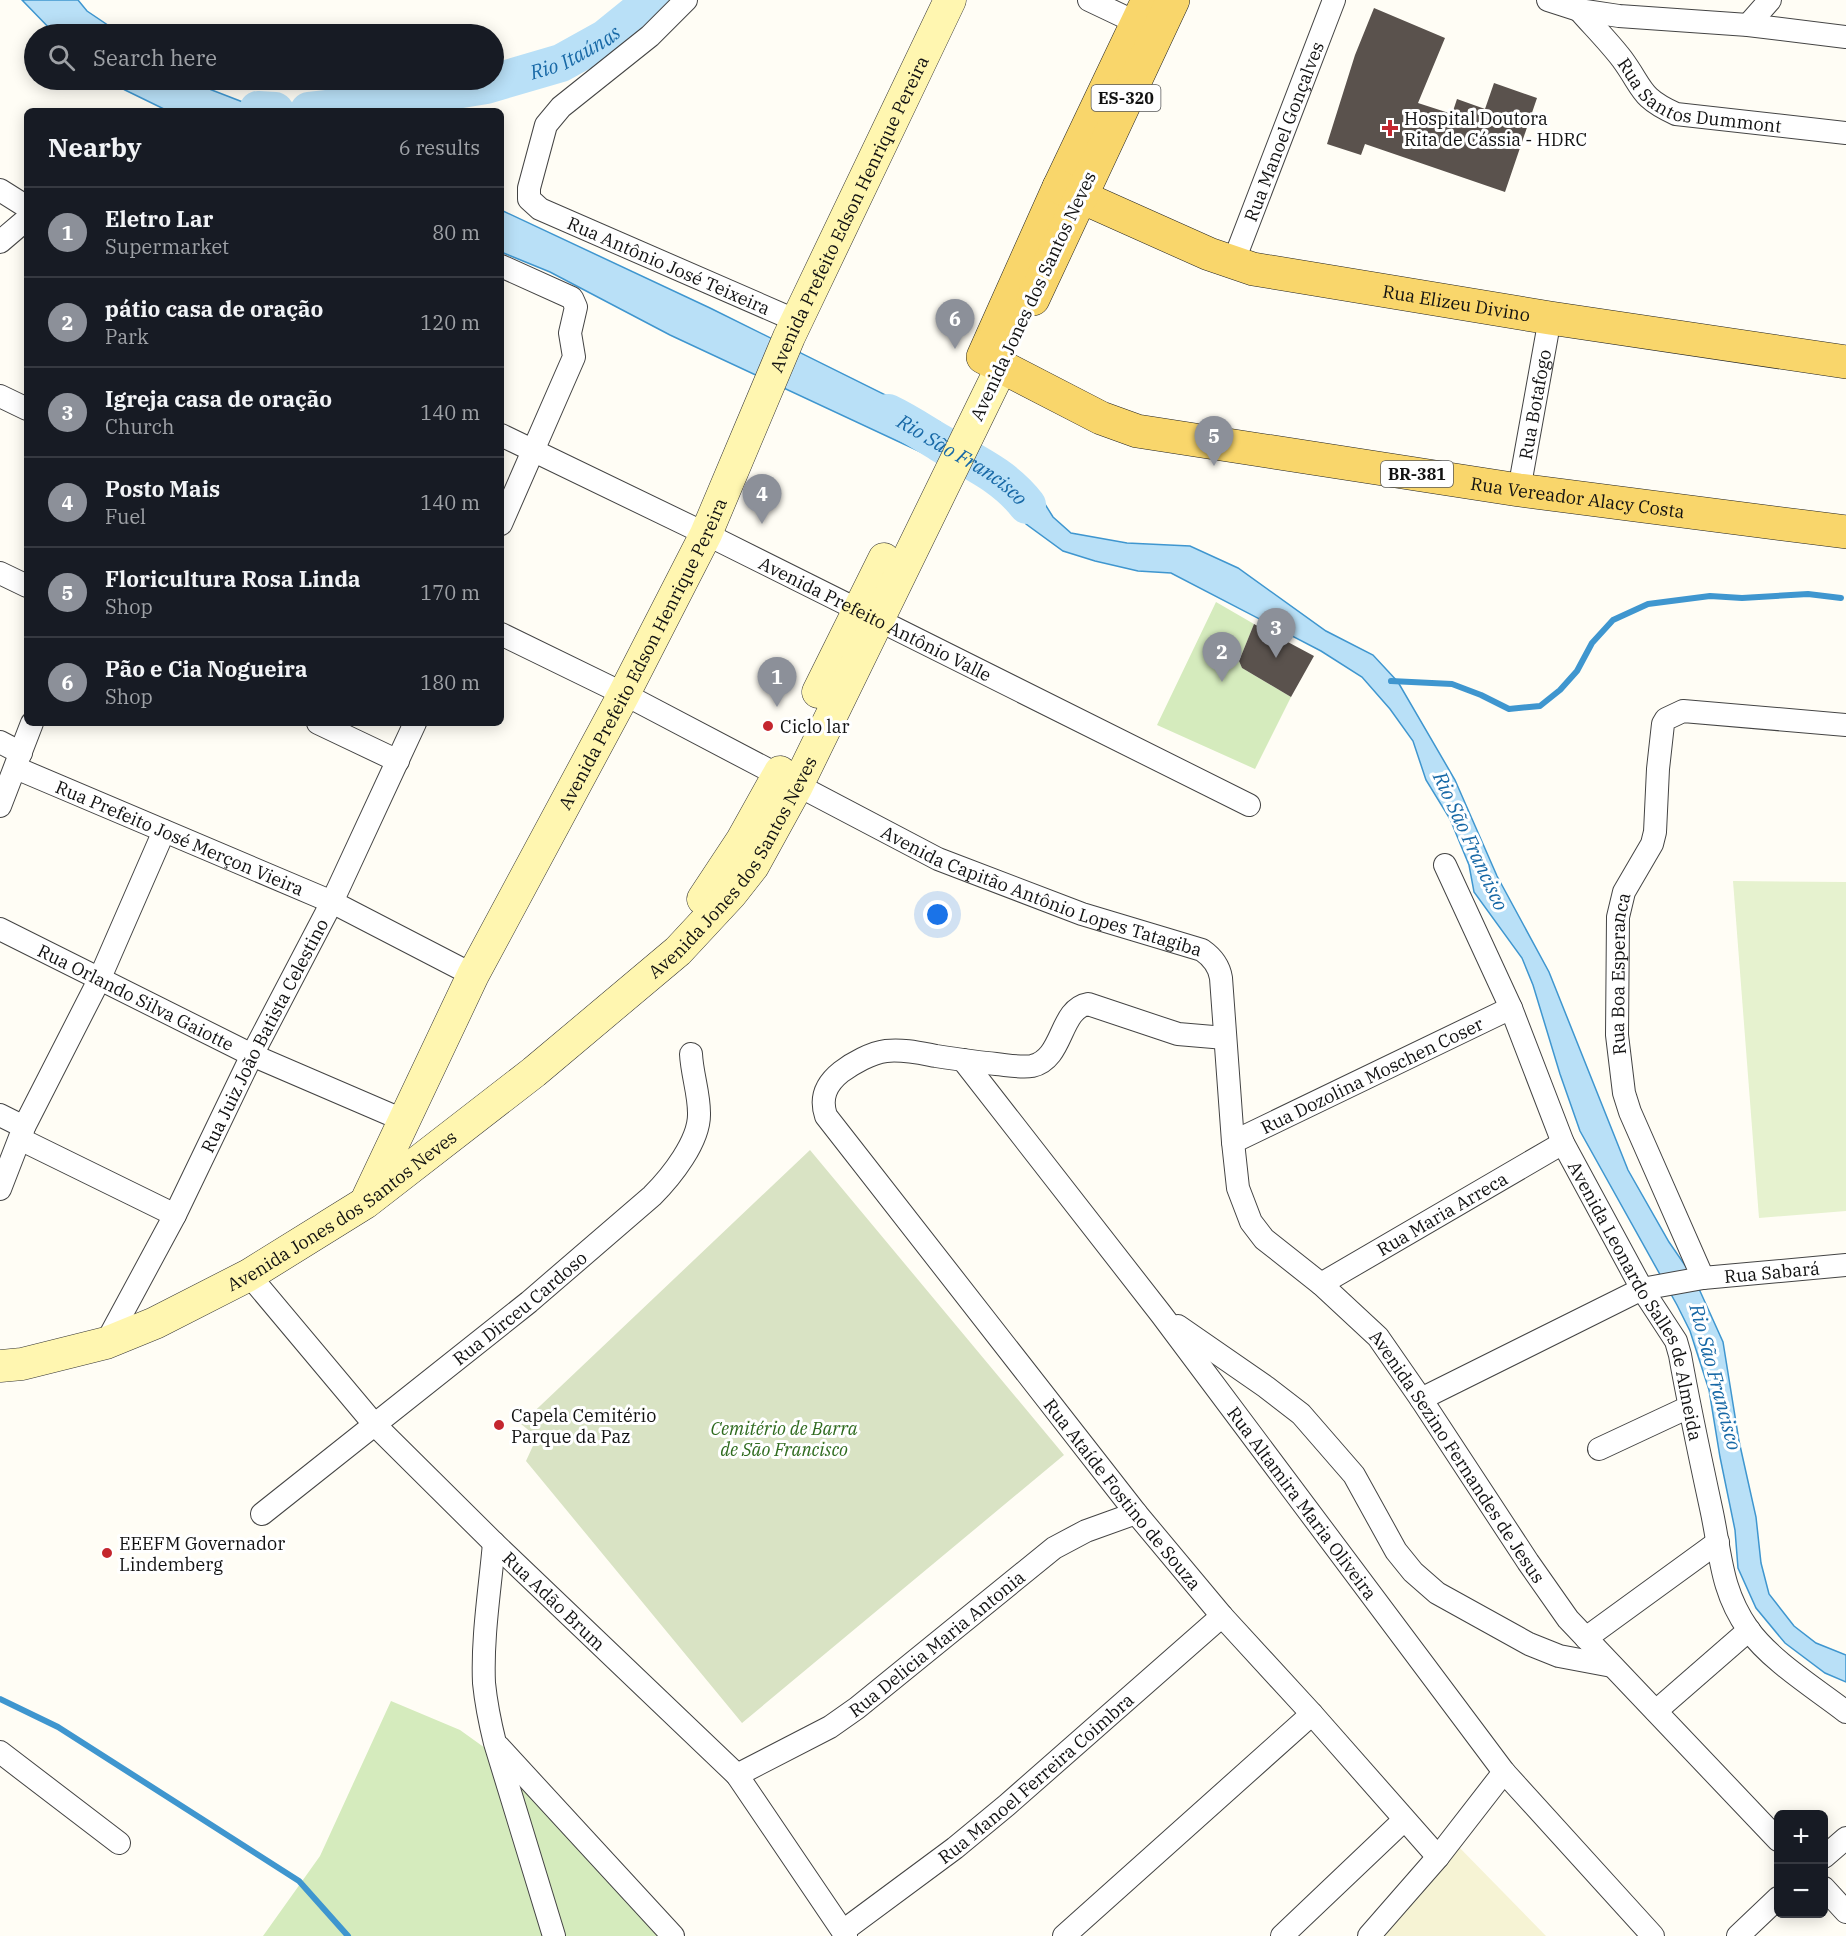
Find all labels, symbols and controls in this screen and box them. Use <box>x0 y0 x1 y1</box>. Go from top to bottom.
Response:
water label: Rio Itaúnas <box>526 18 626 85</box>
search box <box>24 24 504 90</box>
street label: Rua Manoel Gonçalves <box>1239 38 1328 225</box>
icon: search <box>45 41 78 74</box>
text: Search here <box>93 43 217 72</box>
street label: Avenida Prefeito Edson Henrique Pereira <box>764 52 933 375</box>
street label: Rua Santos Dummont <box>1613 53 1783 137</box>
road number: ES-320 <box>1092 85 1160 111</box>
place label: Hospital Doutora Rita de Cássia - HDRC <box>1404 107 1587 151</box>
marker: Hospital Doutora Rita de Cássia - HDRC <box>1381 119 1399 137</box>
text: Nearby <box>48 130 142 164</box>
text: 6 results <box>399 134 480 161</box>
street label: Avenida Jones dos Santos Neves <box>965 168 1101 424</box>
text: Eletro Lar <box>105 204 213 233</box>
street label: Rua Antônio José Teixeira <box>564 211 774 320</box>
text: 1 <box>62 219 74 246</box>
text: 80 m <box>432 219 480 246</box>
text: Supermarket <box>105 233 229 260</box>
street label: Rua Elizeu Divino <box>1381 279 1532 326</box>
text: pátio casa de oração <box>105 294 323 323</box>
pin: 6 <box>936 300 974 349</box>
text: 2 <box>62 309 74 336</box>
text: 120 m <box>420 309 480 336</box>
text: Park <box>105 323 149 350</box>
street label: Rua Botafogo <box>1513 347 1556 461</box>
text: Igreja casa de oração <box>105 384 332 413</box>
text: 3 <box>62 399 74 426</box>
text: 140 m <box>420 399 480 426</box>
water label: Rio São Francisco <box>892 406 1034 511</box>
text: Church <box>105 413 175 440</box>
pin: 5 <box>1194 416 1234 466</box>
road number: BR-381 <box>1381 461 1453 487</box>
street label: Rua Vereador Alacy Costa <box>1469 471 1686 523</box>
text: Posto Mais <box>105 474 220 503</box>
pin: 4 <box>742 474 782 524</box>
text: 4 <box>62 489 74 516</box>
text: 140 m <box>420 489 480 516</box>
street label: Avenida Prefeito Edson Henrique Pereira <box>553 494 732 813</box>
text: Fuel <box>105 503 146 530</box>
street label: Avenida Prefeito Antônio Valle <box>755 551 996 686</box>
text: Floricultura Rosa Linda <box>105 564 361 593</box>
text: 5 <box>62 579 74 606</box>
text: 170 m <box>420 579 480 606</box>
text: Shop <box>105 593 153 620</box>
pin: 3 <box>1256 608 1296 658</box>
pin: 2 <box>1202 632 1242 682</box>
text: Pão e Cia Nogueira <box>105 654 307 683</box>
pin: 1 <box>758 658 796 707</box>
text: 6 <box>62 669 74 696</box>
text: 180 m <box>420 669 480 696</box>
text: Shop <box>105 683 153 710</box>
place label: Ciclo lar <box>780 715 850 738</box>
marker: Ciclo lar <box>761 719 775 733</box>
street label: Avenida Jones dos Santos Neves <box>643 752 821 983</box>
water label: Rio São Francisco <box>1427 766 1515 915</box>
street label: Rua Prefeito José Merçon Vieira <box>52 775 308 900</box>
street label: Avenida Capitão Antônio Lopes Tatagiba <box>878 820 1205 961</box>
street label: Rua Boa Esperanca <box>1605 890 1635 1057</box>
your location <box>923 900 952 929</box>
street label: Rua Juiz João Batista Celestino <box>195 914 333 1156</box>
street label: Rua Orlando Silva Gaiotte <box>34 938 238 1056</box>
street label: Rua Dozolina Moschen Coser <box>1257 1012 1487 1139</box>
street label: Avenida Jones dos Santos Neves <box>223 1125 461 1296</box>
street label: Avenida Leonardo Salles de Almeida <box>1563 1157 1708 1443</box>
street label: Rua Maria Arreca <box>1372 1166 1512 1261</box>
street label: Rua Dirceu Cardoso <box>448 1246 592 1370</box>
street label: Rua Sabará <box>1723 1256 1821 1288</box>
water label: Rio São Francisco <box>1683 1300 1749 1453</box>
street label: Avenida Sezino Fernandes de Jesus <box>1365 1324 1550 1587</box>
street label: Rua Ataíde Fostino de Souza <box>1039 1394 1207 1594</box>
street label: Rua Altamira Maria Oliveira <box>1223 1402 1382 1604</box>
place label: Capela Cemitério Parque da Paz <box>511 1404 656 1448</box>
park label: Cemitério de Barra de São Francisco <box>710 1417 858 1461</box>
marker: Capela Cemitério Parque da Paz <box>492 1418 506 1432</box>
place label: EEEFM Governador Lindemberg <box>119 1532 285 1576</box>
marker: EEEFM Governador Lindemberg <box>100 1546 114 1560</box>
street label: Rua Adão Brum <box>498 1546 611 1655</box>
street label: Rua Delicia Maria Antonia <box>844 1565 1029 1722</box>
street label: Rua Manoel Ferreira Coimbra <box>933 1688 1138 1868</box>
map controls <box>1774 1810 1828 1918</box>
button: + <box>1774 1810 1828 1864</box>
button: − <box>1774 1864 1828 1918</box>

